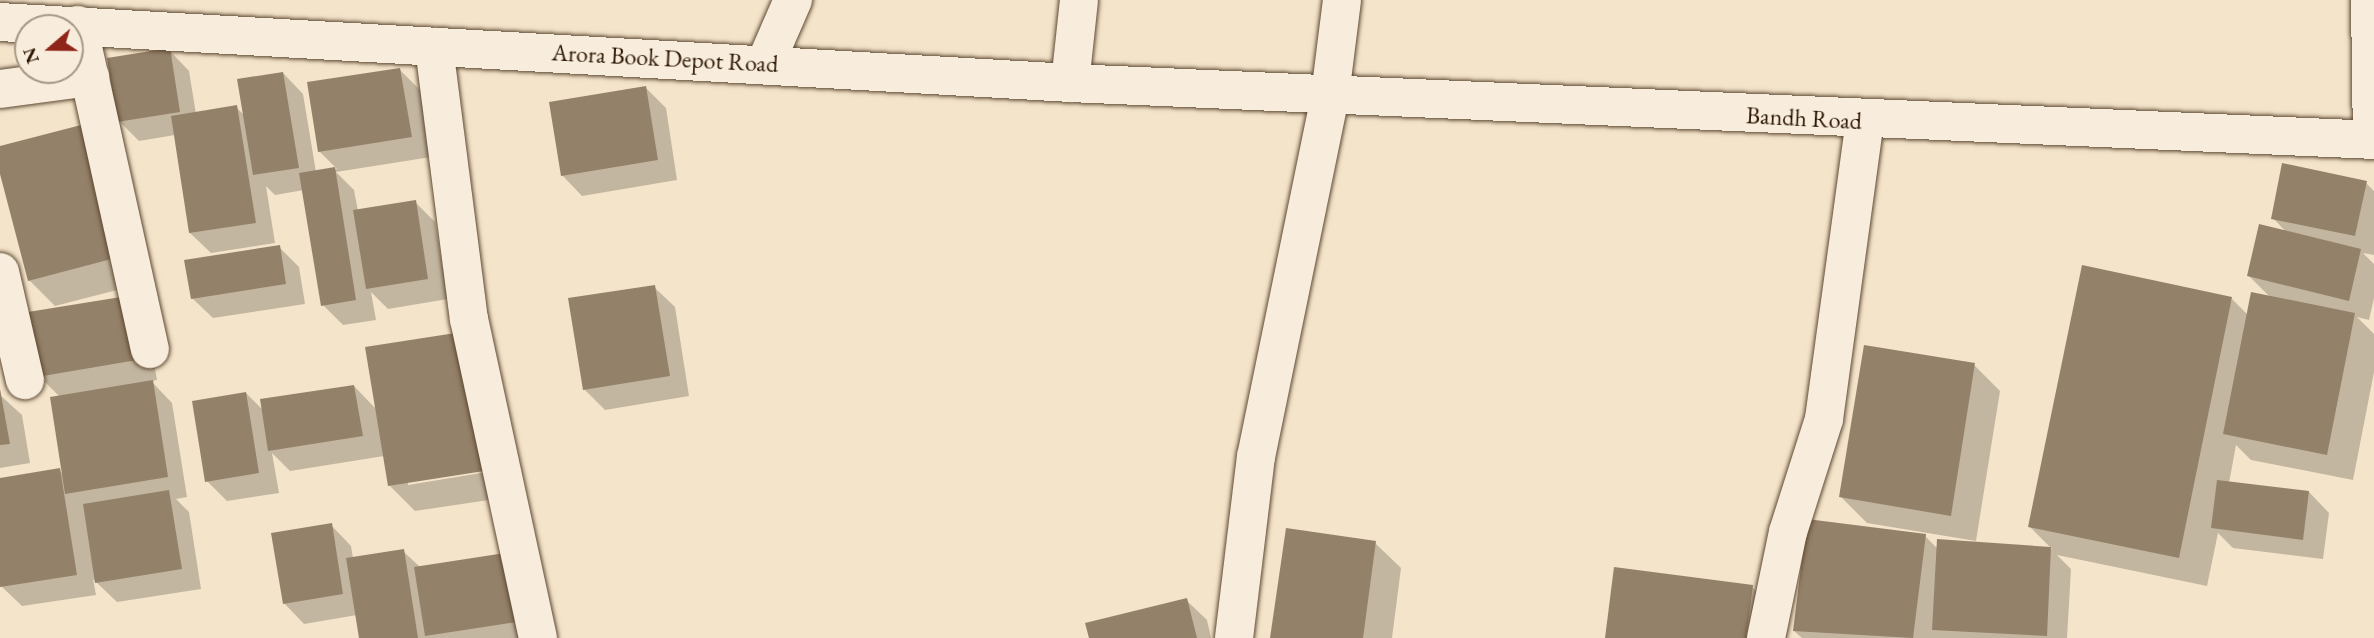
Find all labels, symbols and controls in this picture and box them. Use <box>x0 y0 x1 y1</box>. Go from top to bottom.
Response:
north arrow <box>14 14 84 84</box>
street label: Arora Book Depot Road <box>551 38 779 78</box>
text: N <box>16 44 45 67</box>
street label: Bandh Road <box>1745 101 1863 135</box>

